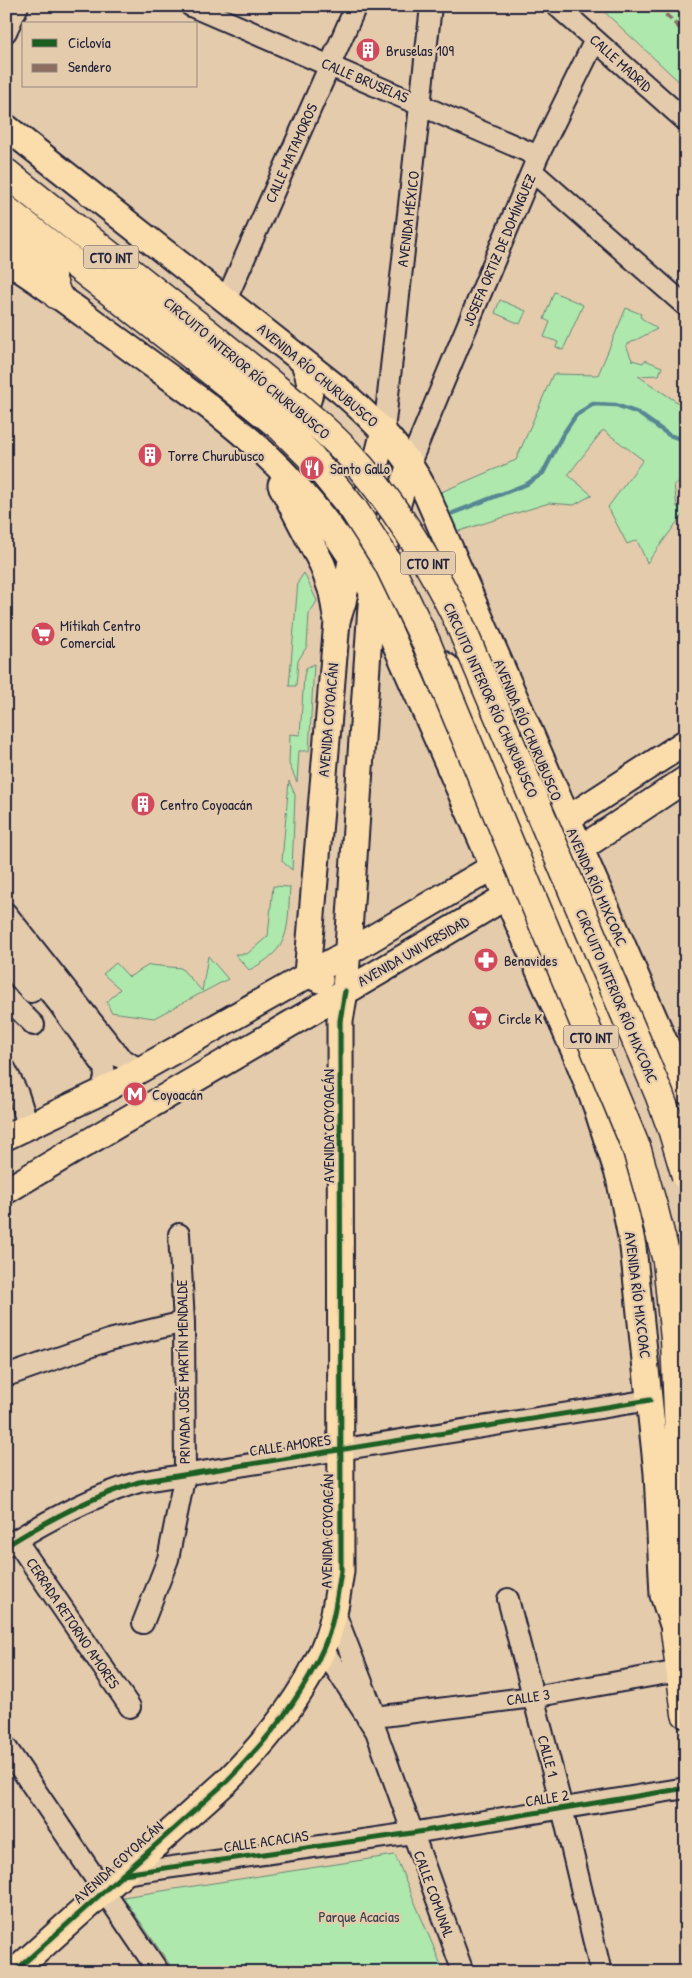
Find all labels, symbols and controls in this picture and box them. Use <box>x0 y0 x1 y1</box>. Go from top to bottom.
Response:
legend <box>22 22 198 88</box>
street label: CALLE MADRID <box>585 29 658 97</box>
text: Ciclovía <box>68 32 111 53</box>
building icon: Bruselas 109 <box>355 37 381 63</box>
place label: Bruselas 109 <box>386 40 454 61</box>
street label: CALLE BRUSELAS <box>318 52 412 108</box>
text: Sendero <box>68 56 111 77</box>
street label: CALLE MATAMOROS <box>260 100 322 206</box>
street label: AVENIDA MÉXICO <box>392 170 424 268</box>
street label: JOSEFA ORTIZ DE DOMÍNGUEZ <box>457 170 541 329</box>
road number: CTO INT <box>84 246 138 268</box>
street label: CIRCUITO INTERIOR RÍO CHURUBUSCO <box>159 292 335 444</box>
street label: AVENIDA RÍO CHURUBUSCO <box>253 318 383 432</box>
building icon: Torre Churubusco <box>137 442 163 468</box>
place label: Torre Churubusco <box>168 445 264 466</box>
restaurant icon: Santo Gallo <box>299 455 325 481</box>
place label: Santo Gallo <box>330 458 390 479</box>
road number: CTO INT <box>400 552 456 574</box>
street label: CIRCUITO INTERIOR RÍO CHURUBUSCO <box>438 599 544 801</box>
place label: Mítikah Centro Comercial <box>60 615 141 653</box>
supermarket icon: Mítikah Centro Comercial <box>30 621 56 647</box>
street label: AVENIDA RÍO CHURUBUSCO <box>489 656 567 804</box>
street label: AVENIDA COYOACÁN <box>313 662 343 778</box>
building icon: Centro Coyoacán <box>130 791 156 817</box>
place label: Centro Coyoacán <box>160 794 253 815</box>
street label: AVENIDA RÍO MIXCOAC <box>561 824 633 950</box>
street label: CIRCUITO INTERIOR RÍO MIXCOAC <box>571 906 663 1086</box>
street label: AVENIDA UNIVERSIDAD <box>353 910 473 991</box>
pharmacy icon: Benavides <box>473 947 499 973</box>
place label: Benavides <box>504 950 557 971</box>
supermarket icon: Circle K <box>467 1005 493 1031</box>
place label: Circle K <box>498 1008 543 1029</box>
road number: CTO INT <box>564 1026 618 1048</box>
street label: AVENIDA COYOACÁN <box>318 1069 339 1183</box>
metro station icon: Coyoacán <box>122 1081 148 1107</box>
place label: Coyoacán <box>152 1084 203 1105</box>
street label: AVENIDA RÍO MIXCOAC <box>620 1230 656 1360</box>
street label: PRIVADA JOSÉ MARTÍN MENDALDE <box>171 1279 195 1464</box>
street label: CALLE AMORES <box>248 1429 332 1461</box>
street label: AVENIDA COYOACÁN <box>316 1474 338 1588</box>
street label: CERRADA RETORNO AMORES <box>21 1553 125 1693</box>
street label: CALLE 3 <box>505 1684 551 1710</box>
street label: CALLE 1 <box>532 1733 564 1779</box>
street label: CALLE 2 <box>524 1784 570 1812</box>
street label: AVENIDA COYOACÁN <box>69 1816 167 1908</box>
street label: CALLE ACACIAS <box>222 1825 310 1857</box>
street label: CALLE COMUNAL <box>409 1847 460 1941</box>
park label: Parque Acacias <box>318 1906 400 1927</box>

